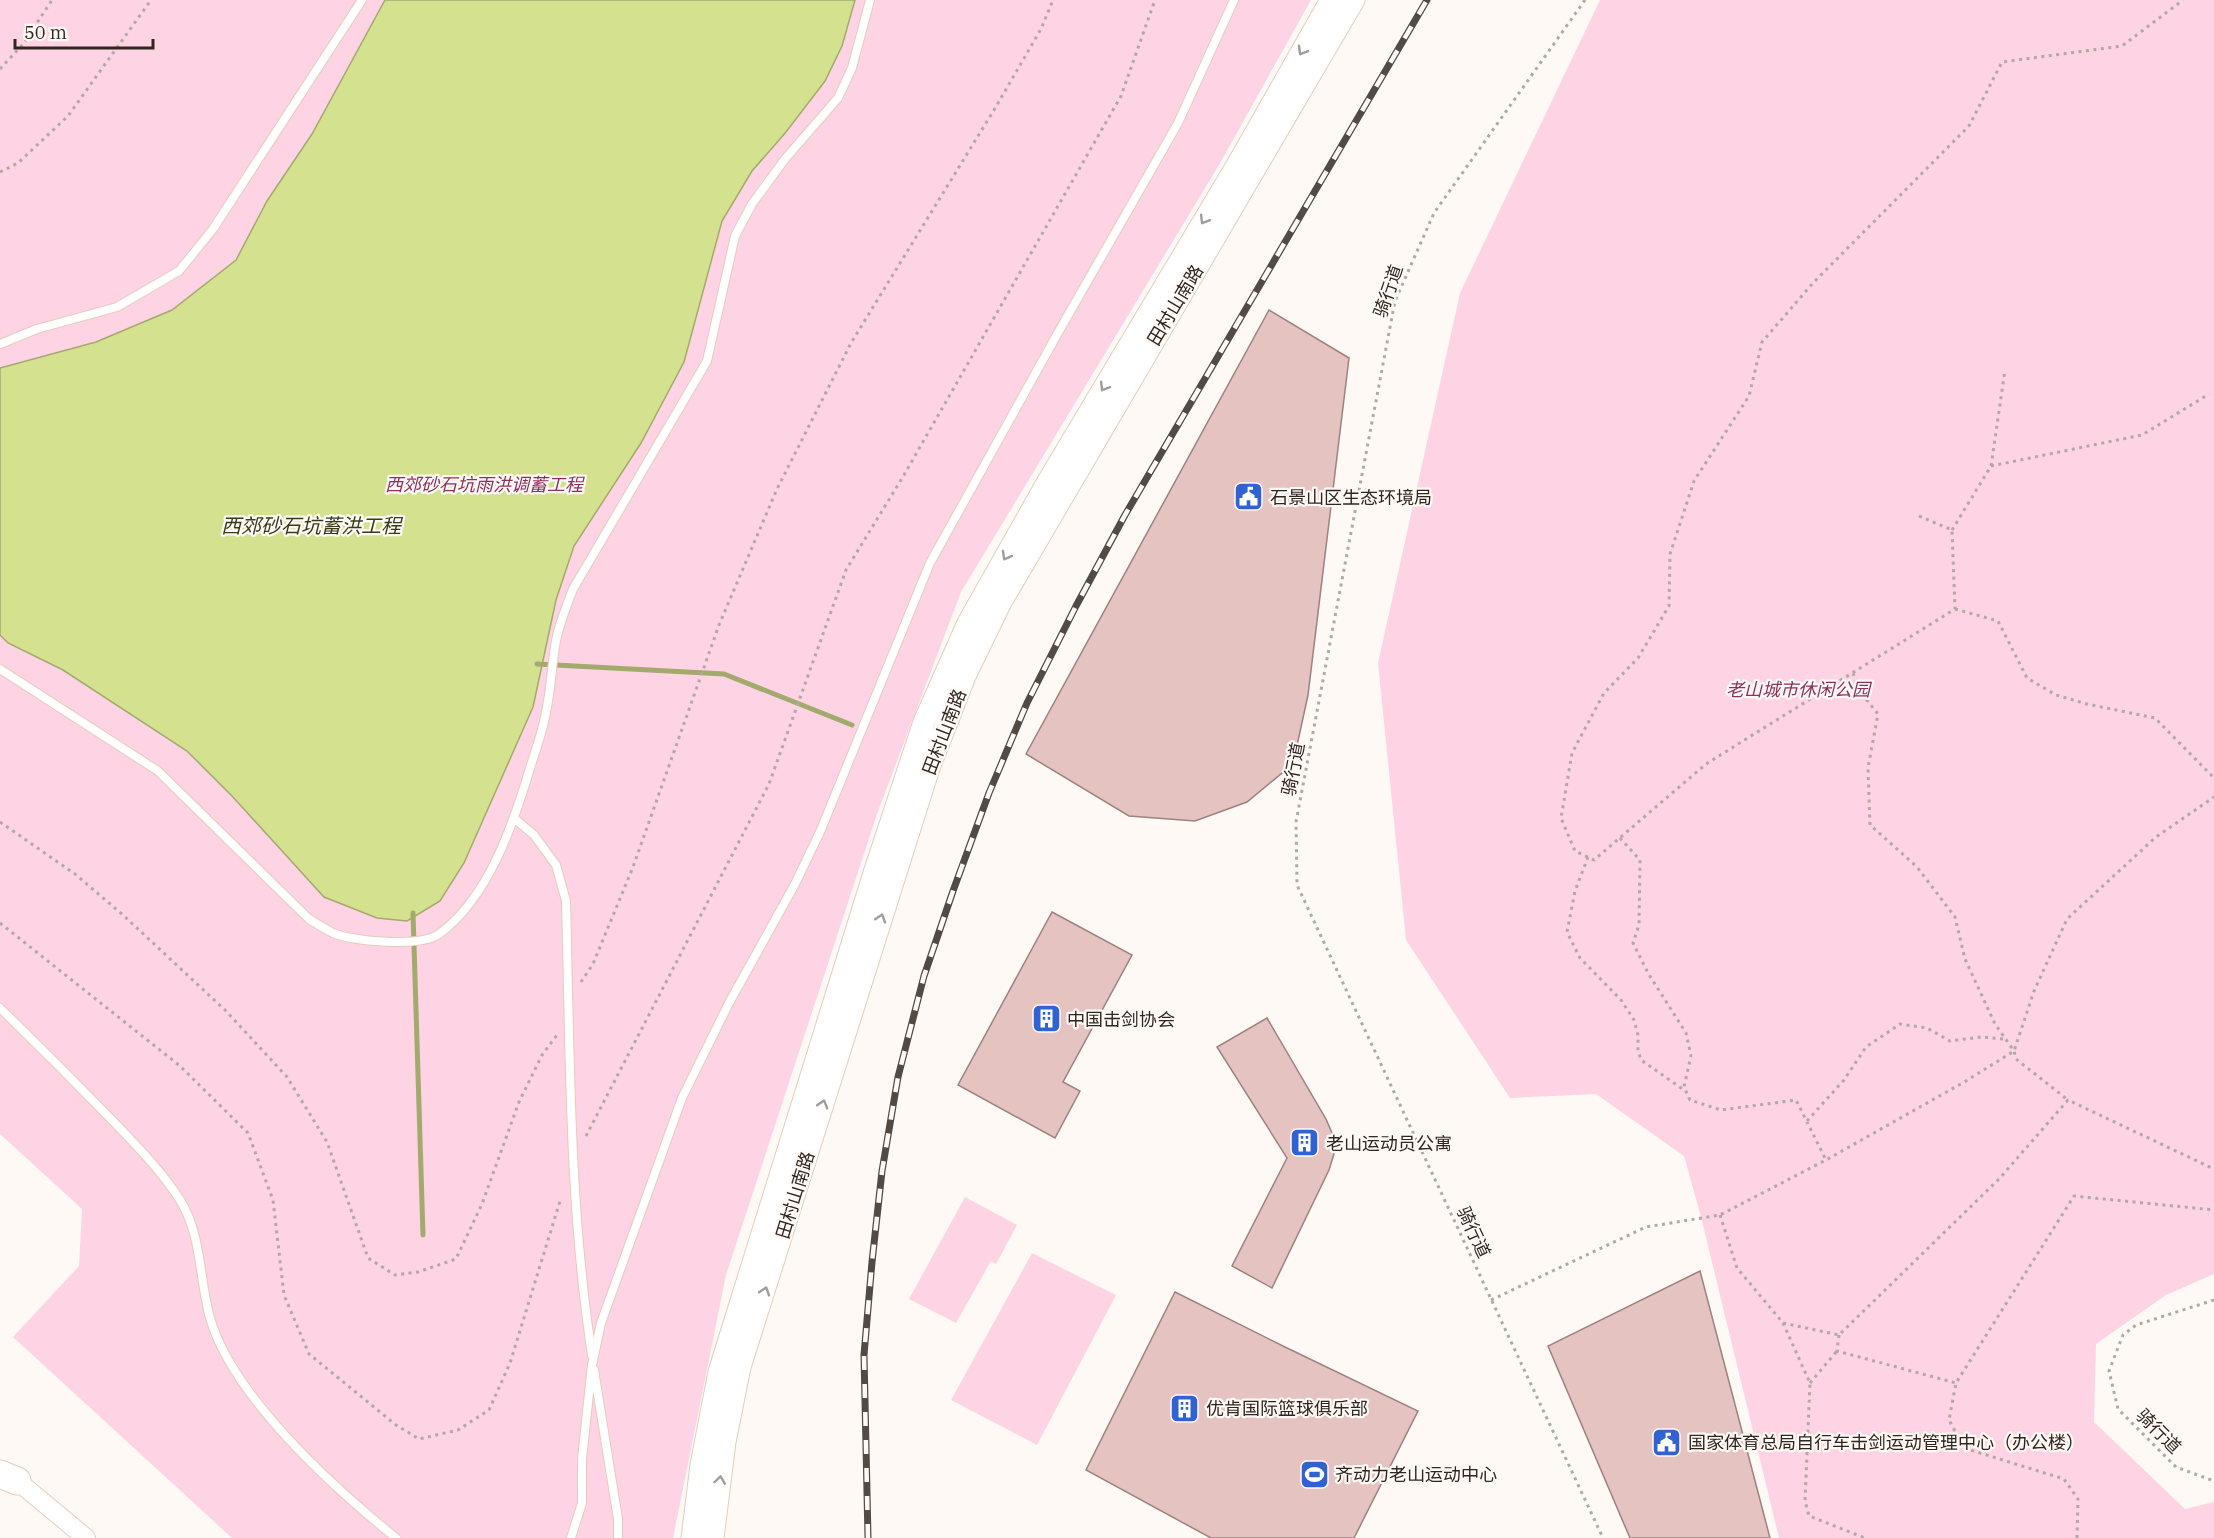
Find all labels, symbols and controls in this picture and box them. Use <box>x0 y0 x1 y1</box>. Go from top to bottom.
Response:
scale bar <box>15 12 153 50</box>
text: 50 m <box>24 21 67 44</box>
one-way arrow <box>1297 45 1309 55</box>
one-way arrow <box>1200 214 1211 224</box>
street label: 田村山南路 <box>1142 261 1208 349</box>
street label: 骑行道 <box>1368 262 1408 320</box>
one-way arrow <box>1100 381 1112 391</box>
park label: 西郊砂石坑雨洪调蓄工程 <box>385 473 585 496</box>
public building icon: 石景山区生态环境局 <box>1233 481 1265 513</box>
place label: 石景山区生态环境局 <box>1270 486 1432 509</box>
water label: 西郊砂石坑蓄洪工程 <box>221 512 404 539</box>
one-way arrow <box>1002 550 1013 560</box>
park label: 老山城市休闲公园 <box>1726 678 1873 701</box>
street label: 田村山南路 <box>917 686 971 778</box>
street label: 骑行道 <box>1277 740 1309 798</box>
one-way arrow <box>874 913 886 924</box>
building icon: 中国击剑协会 <box>1030 1003 1062 1035</box>
place label: 中国击剑协会 <box>1067 1008 1175 1031</box>
one-way arrow <box>815 1099 828 1110</box>
building icon: 老山运动员公寓 <box>1289 1127 1321 1159</box>
place label: 老山运动员公寓 <box>1326 1132 1452 1155</box>
street label: 田村山南路 <box>771 1149 819 1241</box>
street label: 骑行道 <box>1452 1203 1496 1261</box>
one-way arrow <box>758 1286 770 1297</box>
building icon: 优肯国际篮球俱乐部 <box>1169 1392 1201 1424</box>
place label: 优肯国际篮球俱乐部 <box>1206 1397 1368 1420</box>
street label: 骑行道 <box>2132 1404 2186 1458</box>
public building icon: 国家体育总局自行车击剑运动管理中心（办公楼） <box>1651 1426 1683 1458</box>
place label: 国家体育总局自行车击剑运动管理中心（办公楼） <box>1688 1431 2084 1454</box>
sports icon: 齐动力老山运动中心 <box>1298 1458 1330 1490</box>
place label: 齐动力老山运动中心 <box>1335 1463 1497 1486</box>
one-way arrow <box>713 1475 725 1485</box>

